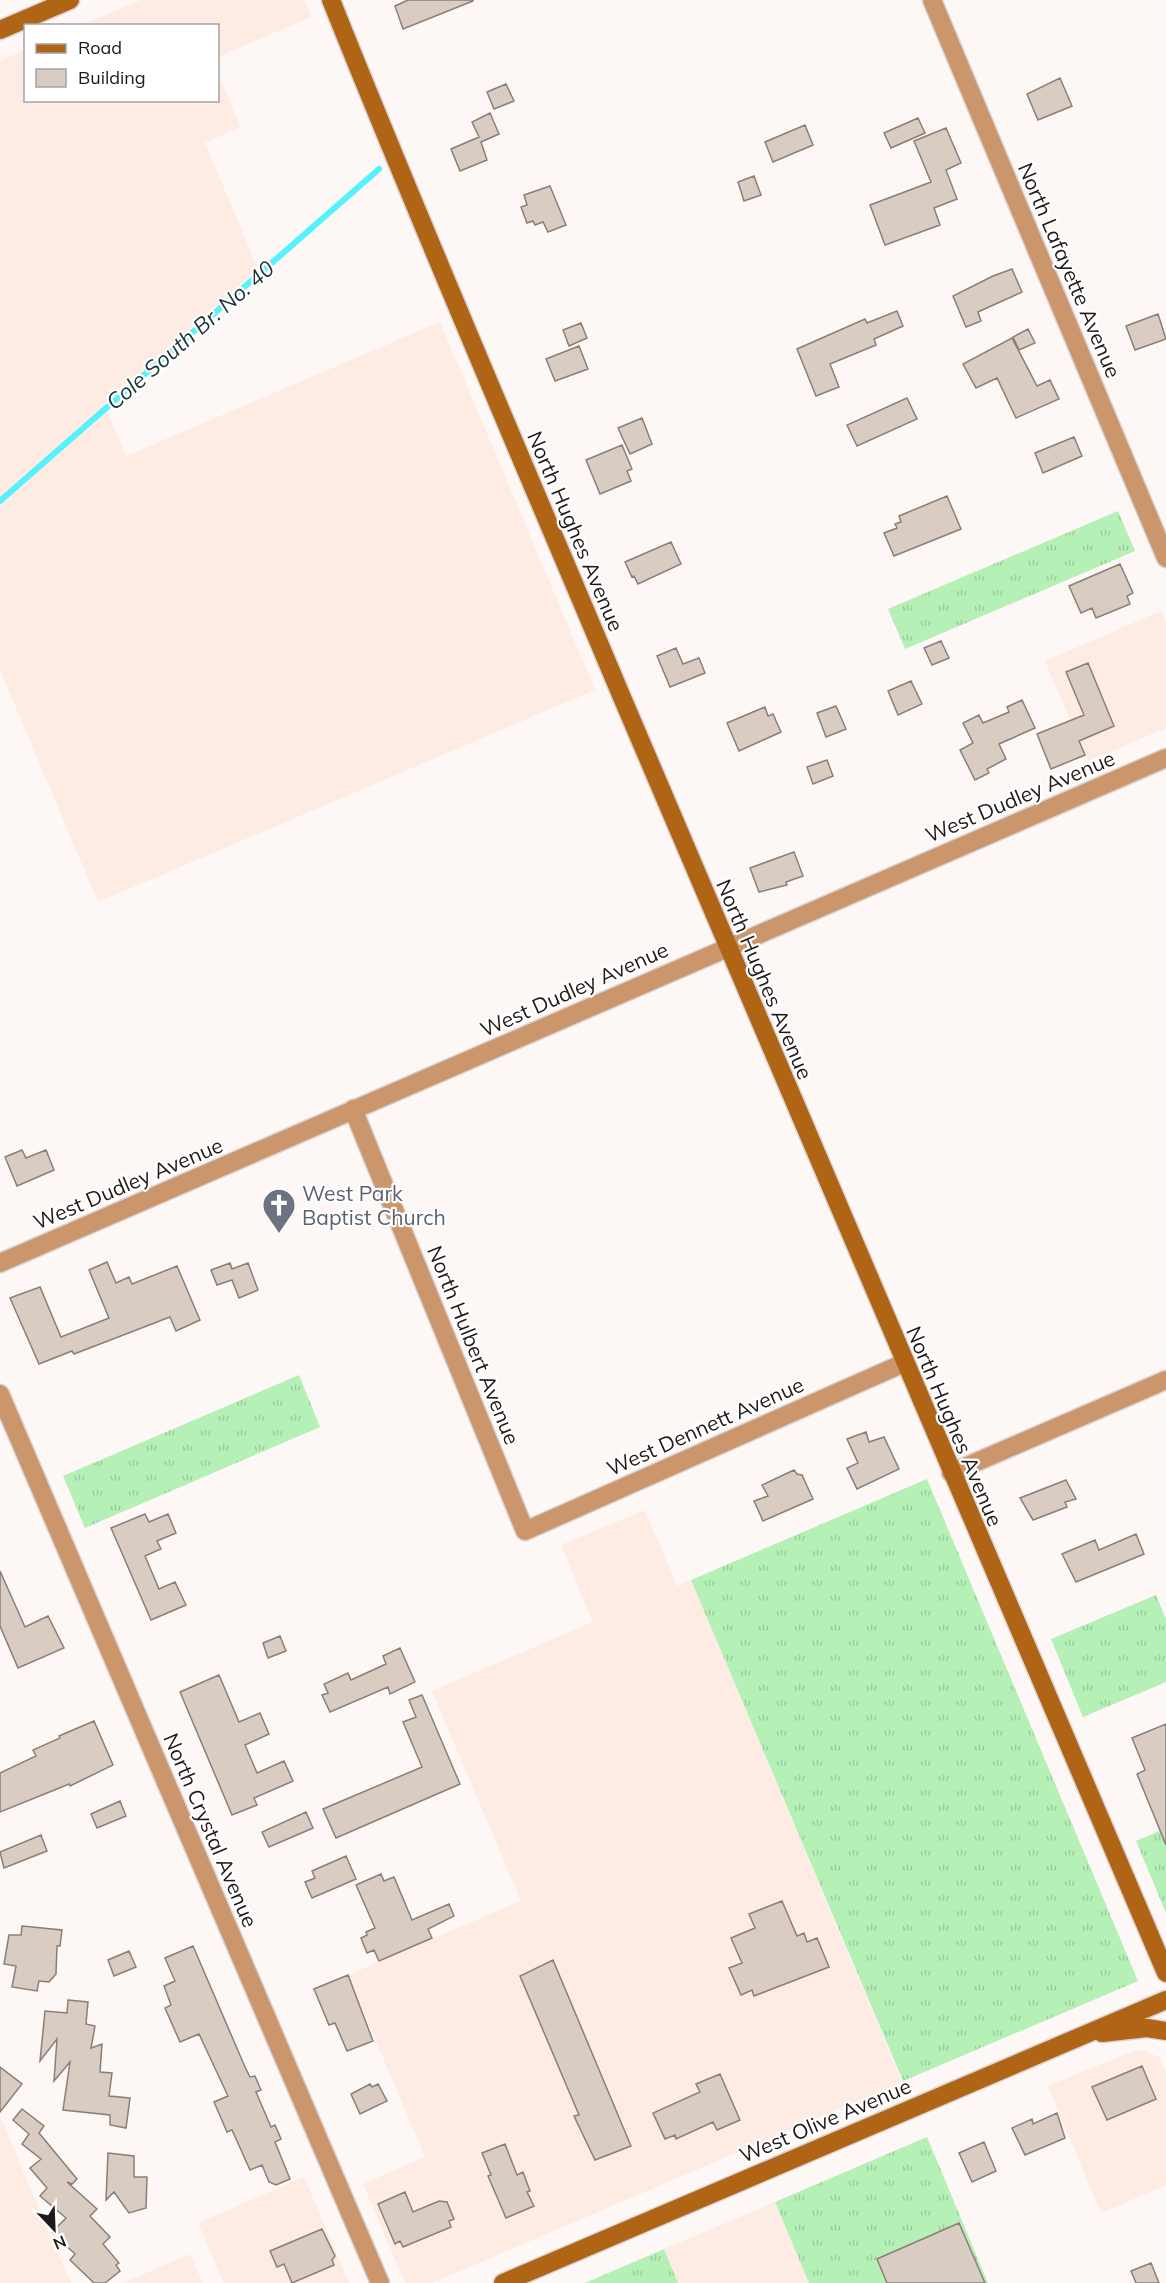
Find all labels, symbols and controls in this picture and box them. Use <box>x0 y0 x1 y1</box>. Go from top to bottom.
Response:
legend <box>24 24 219 102</box>
text: Road <box>78 36 122 59</box>
text: Building <box>78 66 146 89</box>
street label: North Lafayette Avenue <box>1013 158 1127 382</box>
water label: Cole South Br. No. 40 <box>100 254 280 416</box>
street label: North Hughes Avenue <box>522 427 630 635</box>
street label: West Dudley Avenue <box>921 744 1119 848</box>
street label: North Hughes Avenue <box>711 875 819 1083</box>
street label: West Dudley Avenue <box>476 936 672 1042</box>
street label: West Dudley Avenue <box>29 1131 227 1235</box>
place label: West Park Baptist Church <box>302 1180 446 1230</box>
church icon: West Park Baptist Church <box>261 1187 297 1234</box>
street label: North Hulbert Avenue <box>422 1242 526 1448</box>
street label: North Hughes Avenue <box>901 1322 1009 1530</box>
street label: West Dennett Avenue <box>602 1371 808 1481</box>
street label: North Crystal Avenue <box>158 1729 264 1931</box>
street label: West Olive Avenue <box>735 2072 915 2168</box>
north arrow <box>24 2199 84 2259</box>
text: N <box>50 2231 69 2254</box>

